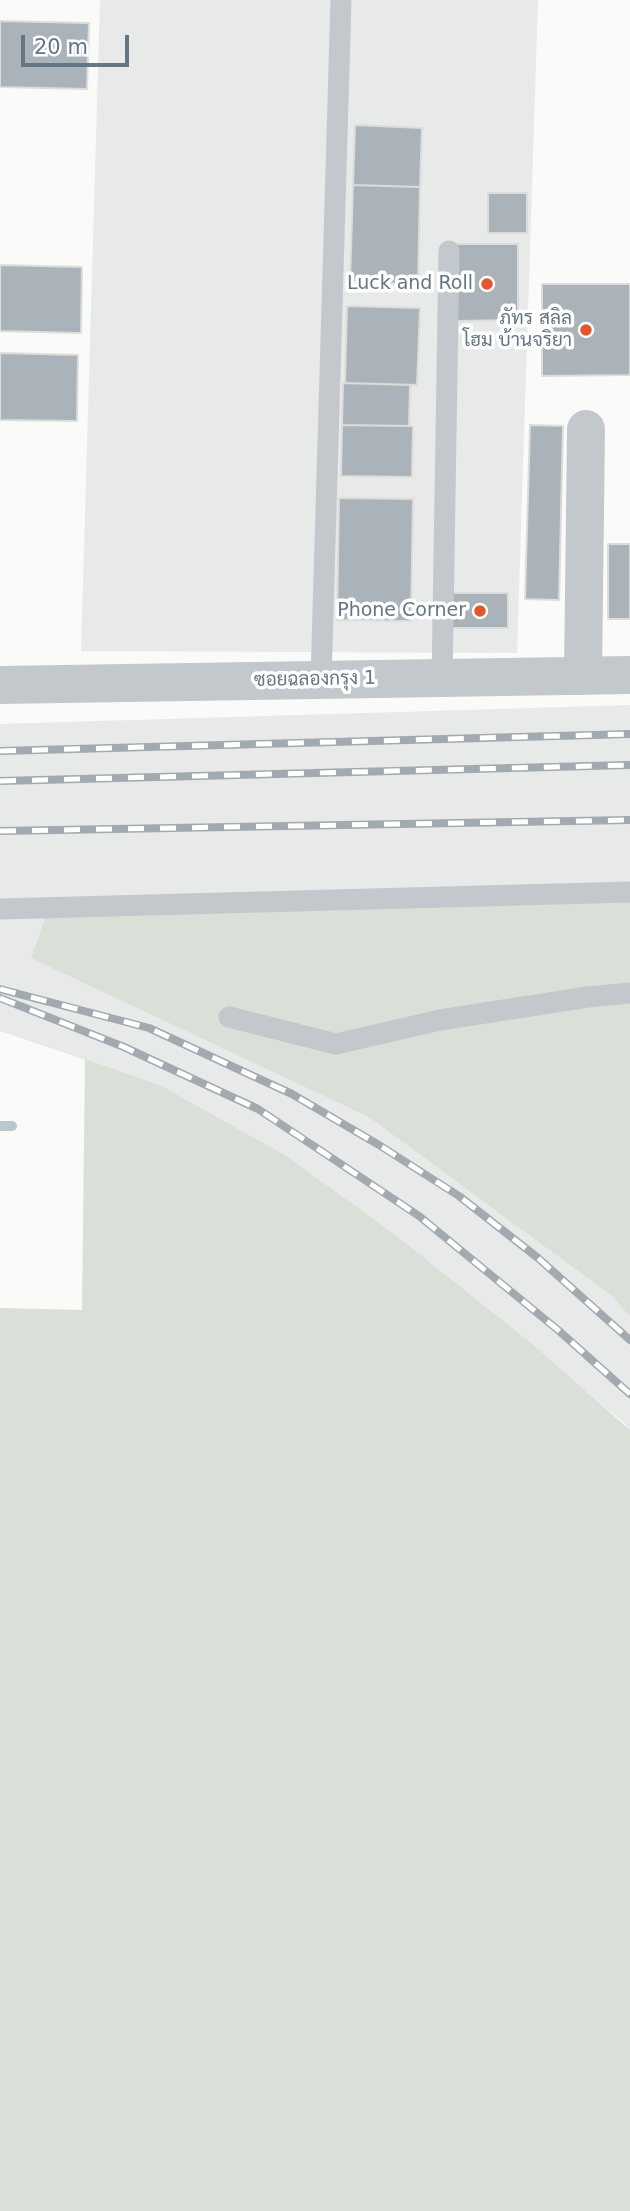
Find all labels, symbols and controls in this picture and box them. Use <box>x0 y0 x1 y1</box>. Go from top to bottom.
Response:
scale bar <box>24 21 133 65</box>
text: 20 m <box>34 35 88 59</box>
place label: Luck and Roll <box>347 273 473 295</box>
marker: Luck and Roll <box>479 276 495 292</box>
place label: ภัทร สลิล โฮม บ้านจริยา <box>463 308 572 352</box>
marker: ภัทร สลิล โฮม บ้านจริยา <box>578 322 594 338</box>
place label: Phone Corner <box>337 600 466 622</box>
marker: Phone Corner <box>472 603 488 619</box>
street label: ซอยฉลองกรุง 1 <box>254 668 376 692</box>

